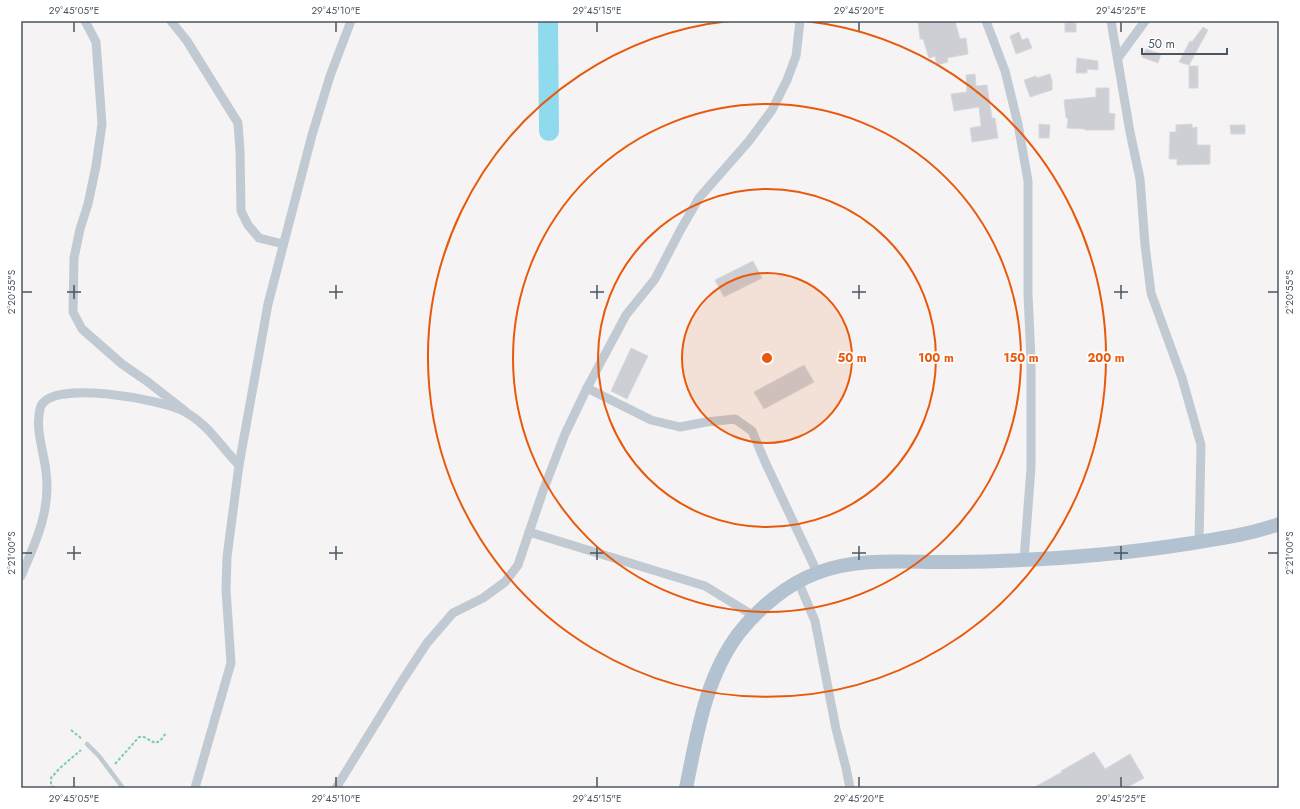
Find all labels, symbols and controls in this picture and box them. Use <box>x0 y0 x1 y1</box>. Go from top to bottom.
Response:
text: 29°45'05"E <box>49 3 99 18</box>
text: 29°45'10"E <box>311 3 361 18</box>
text: 29°45'15"E <box>573 3 621 18</box>
text: 29°45'20"E <box>834 3 884 18</box>
text: 29°45'25"E <box>1096 3 1146 18</box>
scale bar <box>1142 30 1227 56</box>
text: 50 m <box>1148 35 1175 53</box>
text: 2°20'55"S <box>4 269 19 314</box>
text: 2°20'55"S <box>1282 269 1297 314</box>
text: 50 m <box>837 349 867 367</box>
text: 100 m <box>918 349 954 367</box>
text: 150 m <box>1003 349 1039 367</box>
text: 200 m <box>1087 349 1125 367</box>
centre of rings <box>760 351 774 365</box>
text: 2°21'00"S <box>4 531 19 575</box>
text: 2°21'00"S <box>1282 531 1297 575</box>
text: 29°45'05"E <box>49 791 99 806</box>
text: 29°45'10"E <box>311 791 361 806</box>
text: 29°45'15"E <box>573 791 621 806</box>
text: 29°45'20"E <box>834 791 884 806</box>
text: 29°45'25"E <box>1096 791 1146 806</box>

